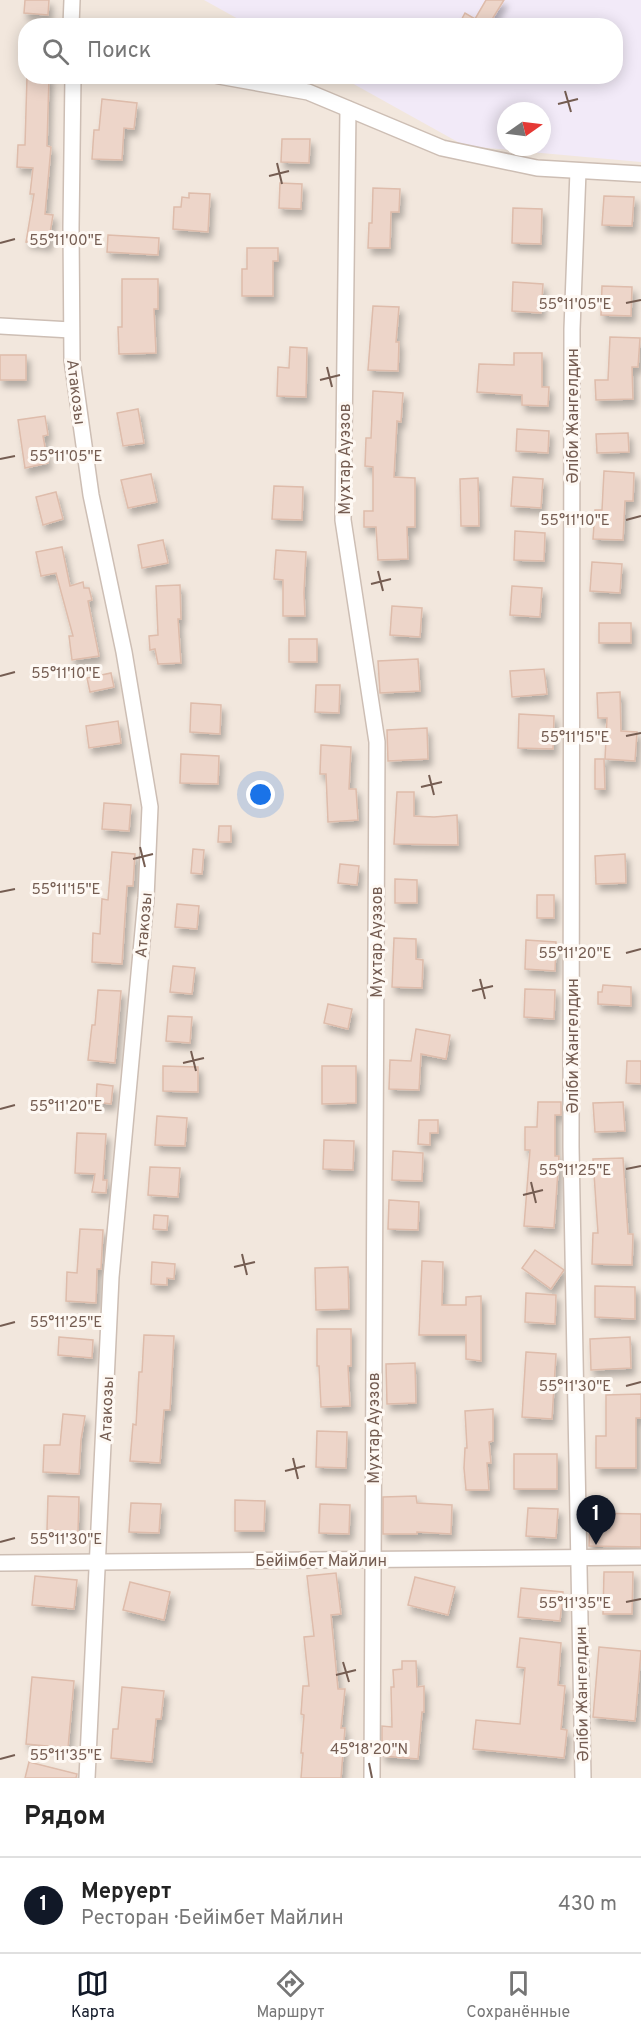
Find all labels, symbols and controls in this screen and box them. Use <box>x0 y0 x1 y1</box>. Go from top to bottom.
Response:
search box <box>18 18 623 84</box>
icon: search <box>39 35 72 68</box>
text: Поиск <box>87 38 151 65</box>
north arrow <box>497 102 551 156</box>
text: 55°11'00"E <box>29 232 103 251</box>
text: 55°11'05"E <box>538 296 612 315</box>
street label: Әліби Жангелдин <box>564 348 584 484</box>
street label: Атакозы <box>61 358 89 426</box>
street label: Мухтар Ауэзов <box>336 403 356 515</box>
text: 55°11'05"E <box>29 448 103 467</box>
text: 55°11'10"E <box>540 512 610 531</box>
text: 55°11'10"E <box>31 665 101 684</box>
text: 55°11'15"E <box>540 729 610 748</box>
your location <box>246 780 275 809</box>
text: 55°11'15"E <box>31 881 101 900</box>
street label: Мухтар Ауэзов <box>368 886 388 998</box>
street label: Атакозы <box>132 892 158 959</box>
text: 55°11'20"E <box>538 945 612 964</box>
street label: Әліби Жангелдин <box>564 978 584 1114</box>
text: 55°11'20"E <box>29 1098 103 1117</box>
text: 55°11'25"E <box>539 1162 611 1181</box>
text: 55°11'25"E <box>30 1314 102 1333</box>
street label: Мухтар Ауэзов <box>365 1372 385 1484</box>
street label: Атакозы <box>97 1376 119 1442</box>
text: 55°11'30"E <box>539 1378 611 1397</box>
pin: 1 <box>576 1496 616 1545</box>
text: 55°11'30"E <box>30 1531 102 1550</box>
street label: Бейімбет Майлин <box>255 1552 387 1572</box>
text: 55°11'35"E <box>539 1595 611 1614</box>
street label: Әліби Жангелдин <box>572 1626 594 1762</box>
text: 45°18'20"N <box>330 1741 408 1760</box>
text: 55°11'35"E <box>30 1747 102 1766</box>
text: Рядом <box>24 1801 106 1834</box>
text: Меруерт <box>81 1879 171 1906</box>
text: 1 <box>40 1892 48 1918</box>
text: 430 m <box>558 1892 617 1918</box>
text: Ресторан · Бейімбет Майлин <box>81 1906 344 1932</box>
tab: Карта <box>71 1967 115 2023</box>
tab: Маршрут <box>256 1967 325 2023</box>
tab: Сохранённые <box>466 1967 570 2023</box>

